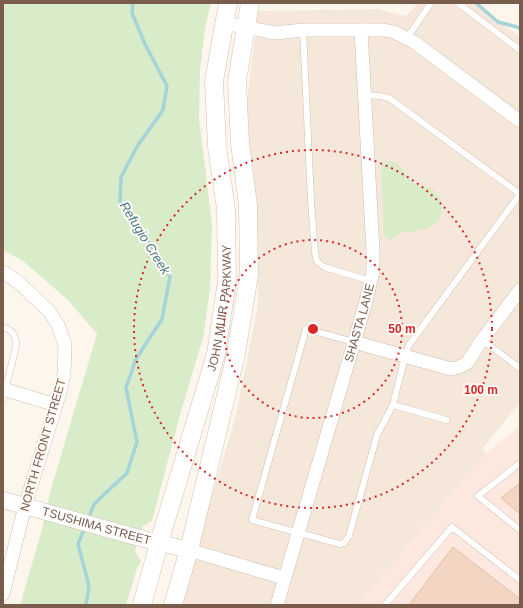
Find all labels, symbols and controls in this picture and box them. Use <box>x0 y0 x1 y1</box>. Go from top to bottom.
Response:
water label: Refugio Creek <box>117 199 174 278</box>
street label: JOHN MUIR PARKWAY <box>204 244 234 373</box>
street label: SHASTA LANE <box>342 282 377 364</box>
centre of rings <box>306 322 320 336</box>
text: 50 m <box>388 322 416 336</box>
street label: NORTH FRONT STREET <box>17 376 69 513</box>
text: 100 m <box>464 383 498 397</box>
street label: TSUSHIMA STREET <box>41 504 153 548</box>

